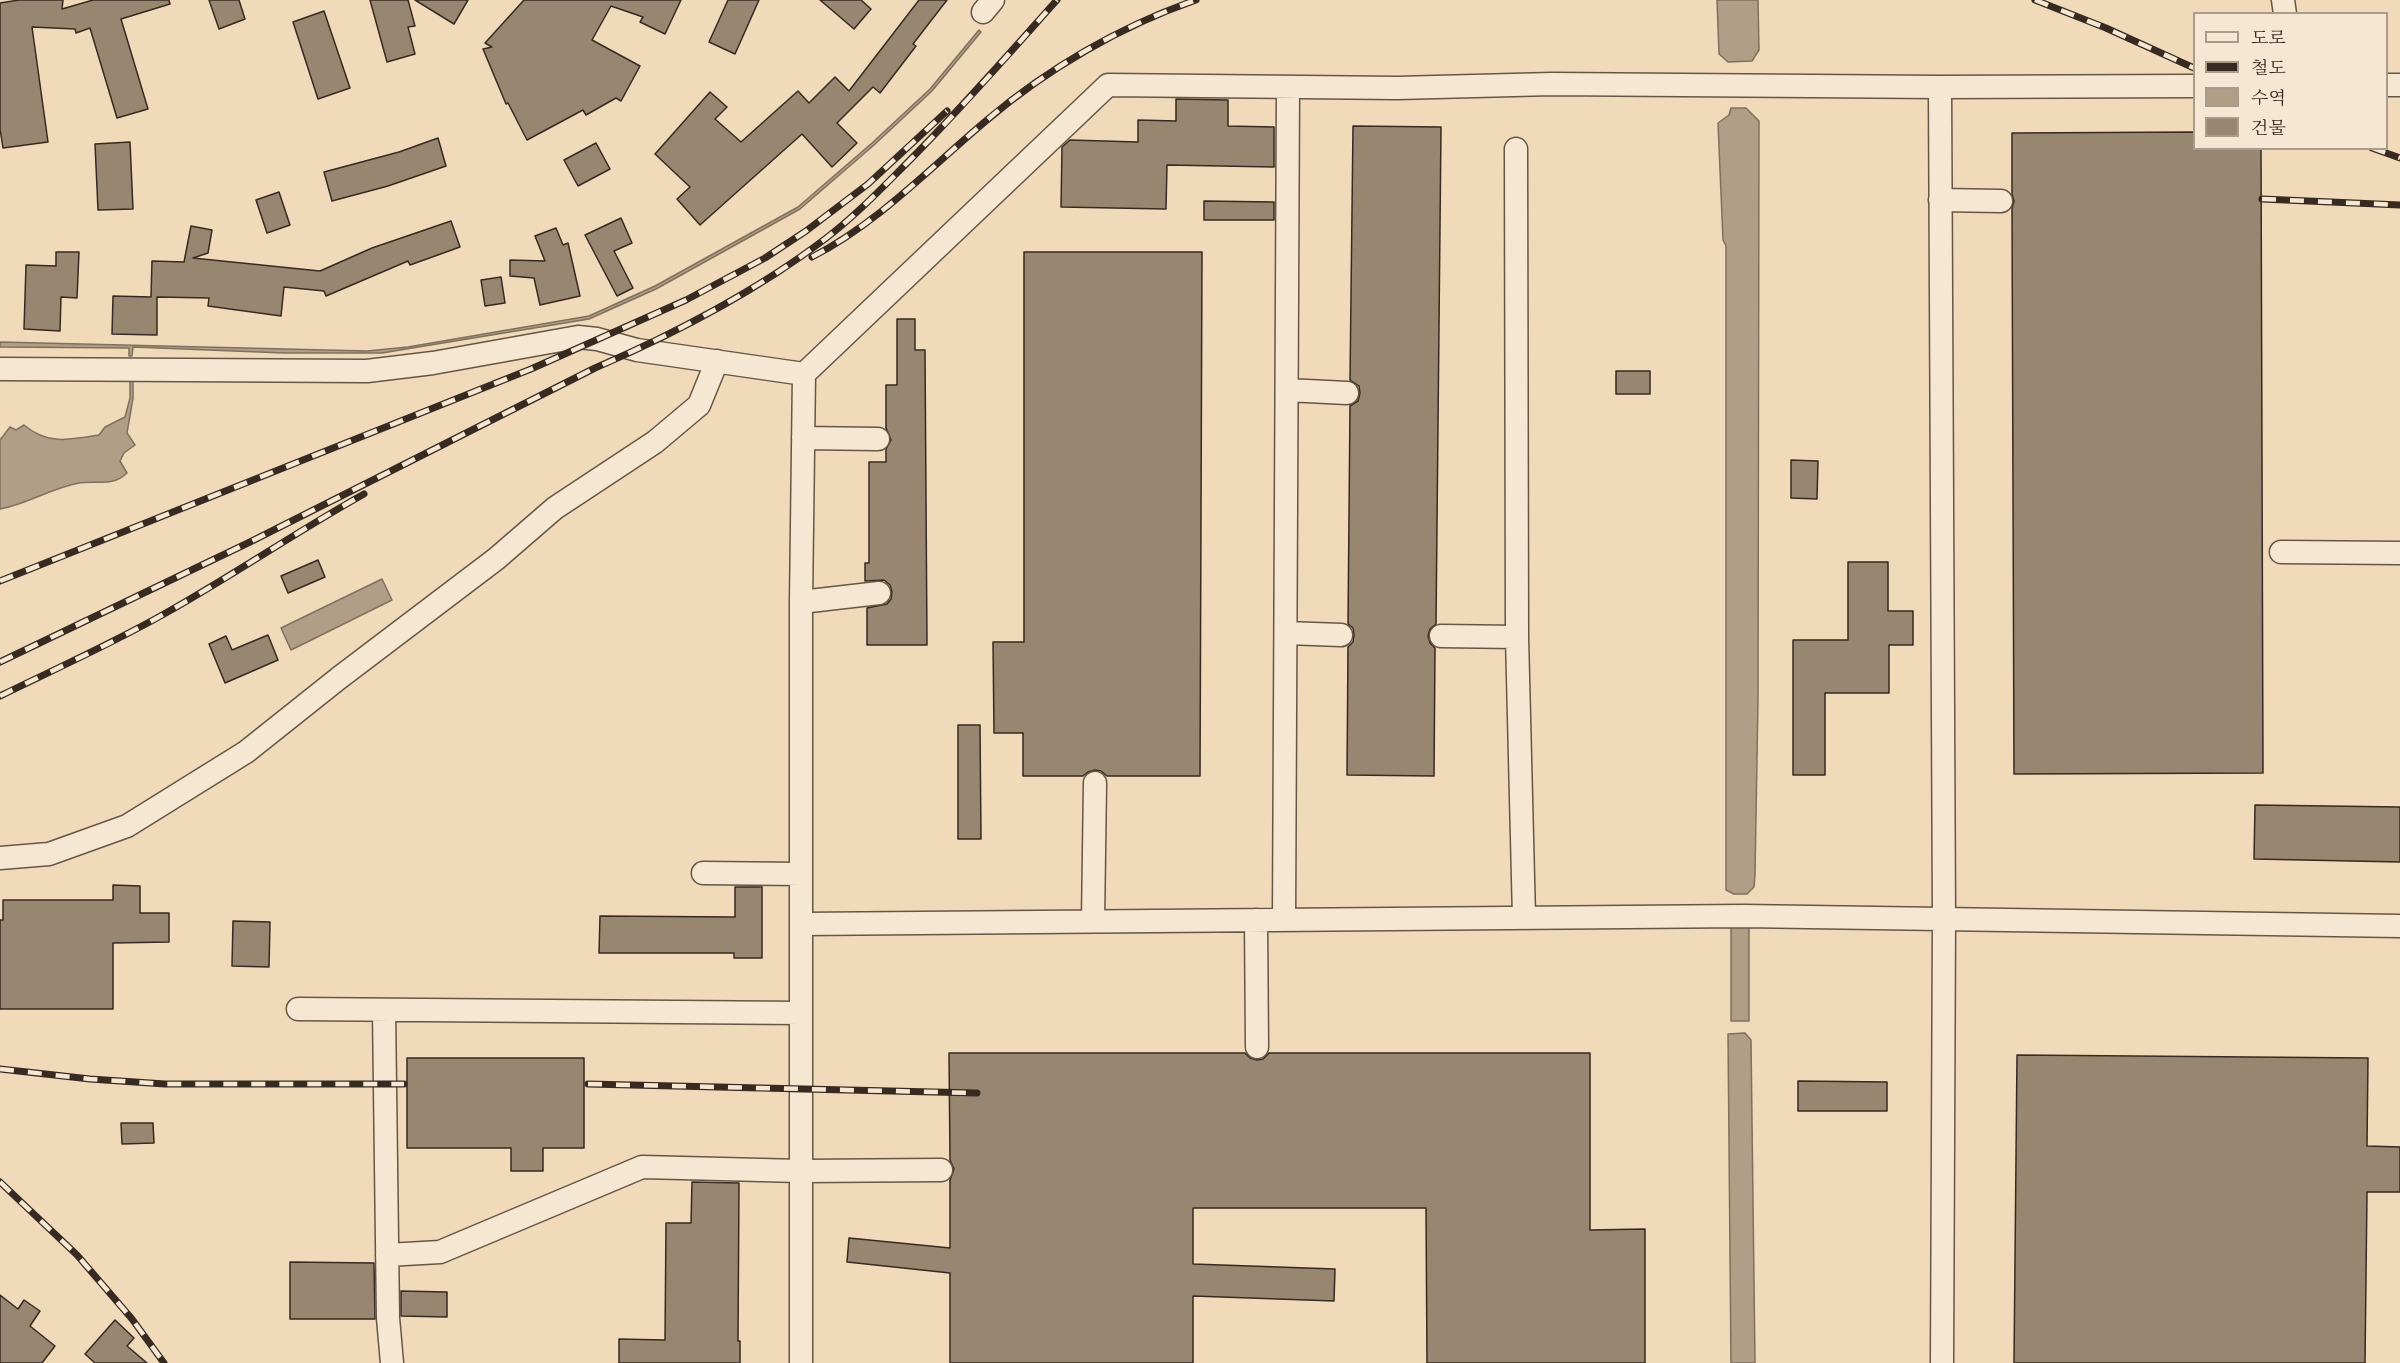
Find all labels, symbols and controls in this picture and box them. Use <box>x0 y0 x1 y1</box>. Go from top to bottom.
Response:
legend <box>2193 12 2388 150</box>
text: 도로 <box>2251 27 2286 52</box>
text: 철도 <box>2251 57 2286 82</box>
text: 수역 <box>2251 87 2286 112</box>
text: 건물 <box>2251 117 2286 142</box>

